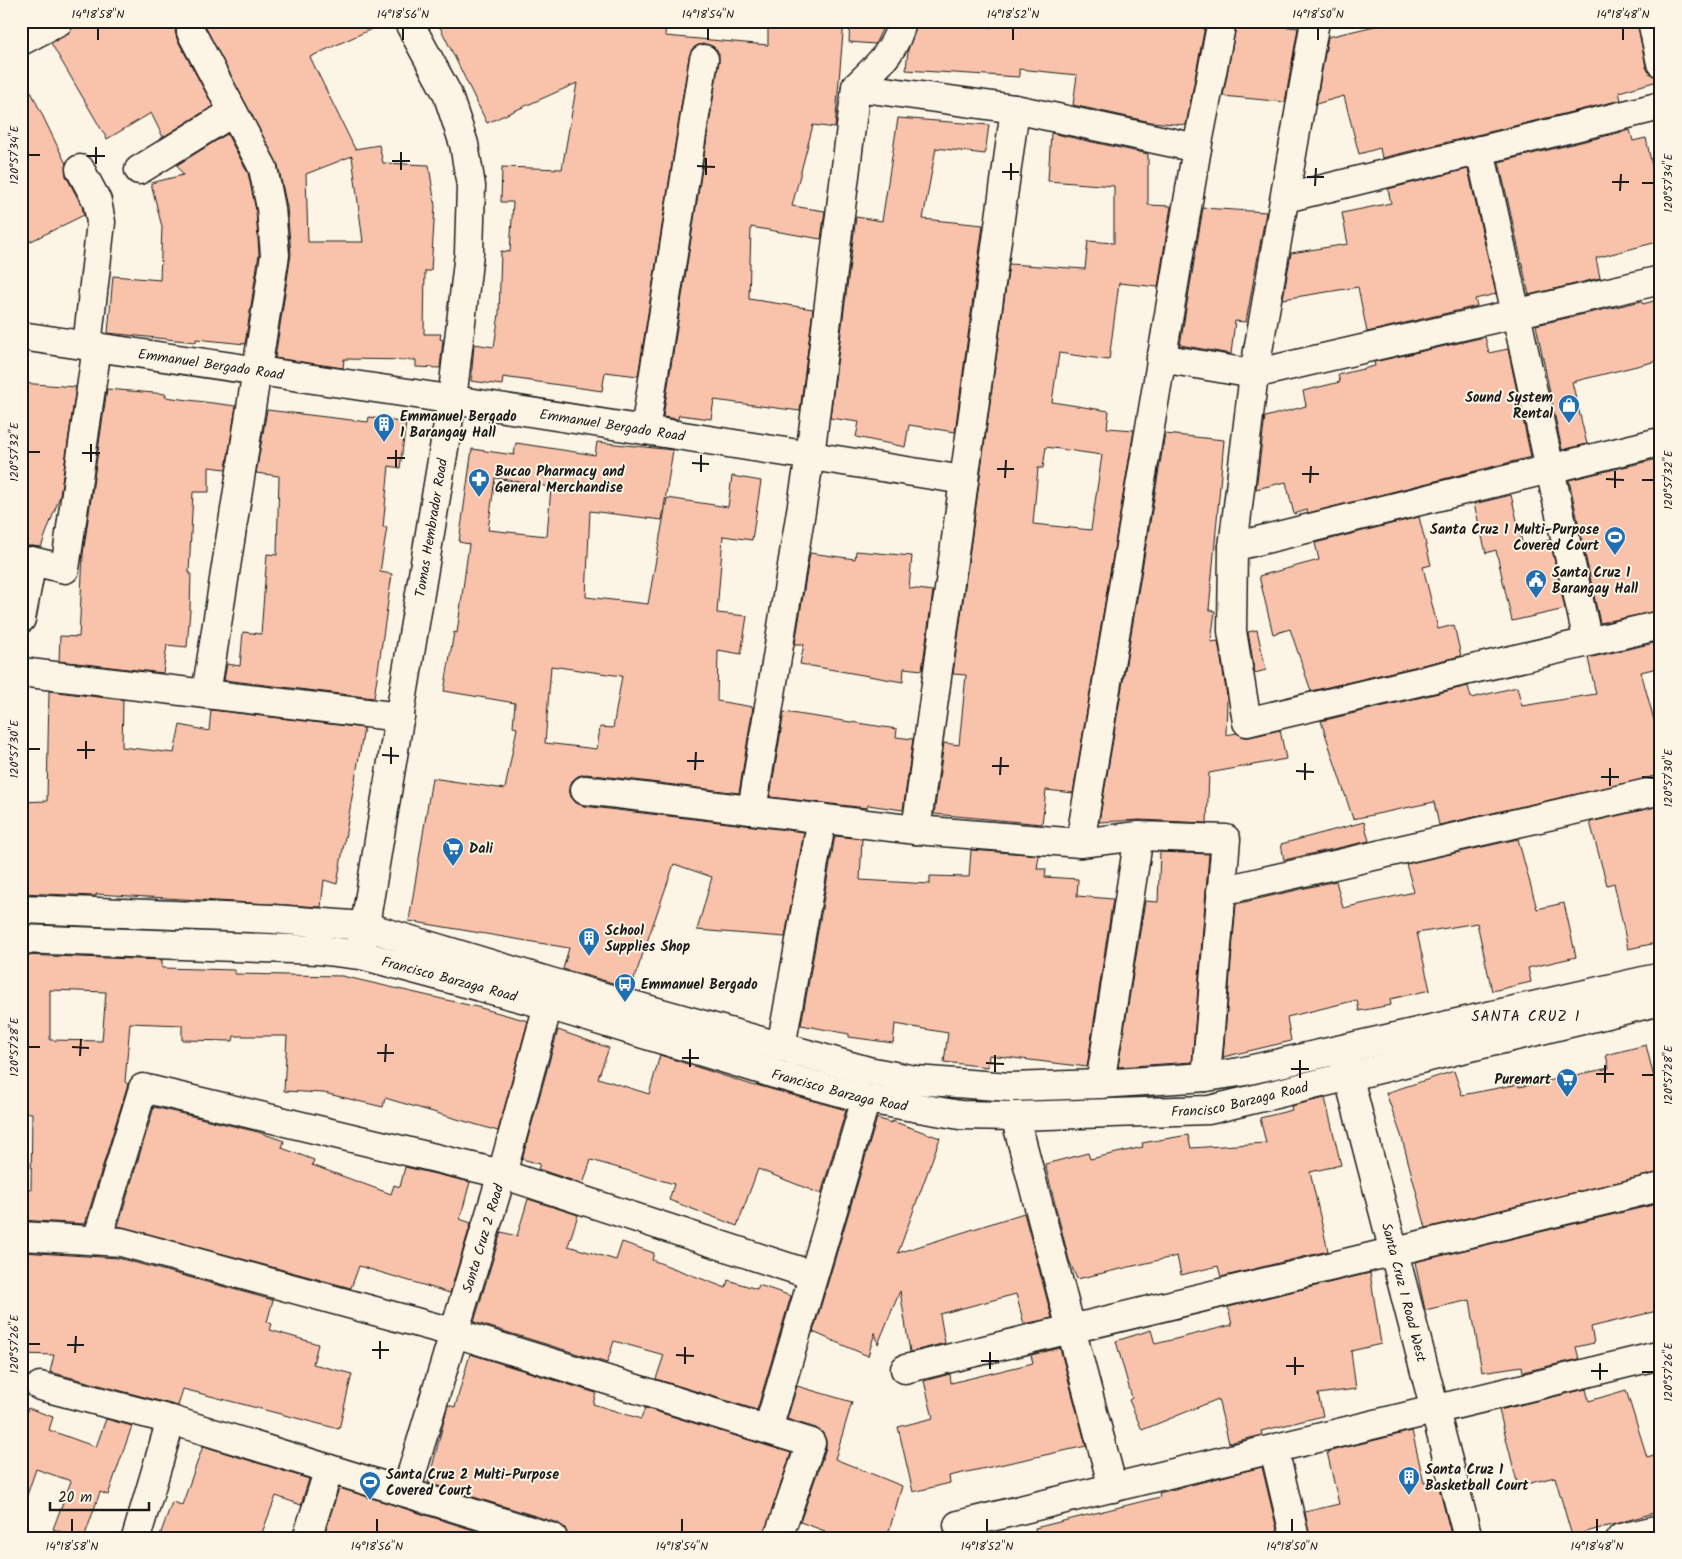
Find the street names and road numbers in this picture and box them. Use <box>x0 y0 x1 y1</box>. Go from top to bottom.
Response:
street label: Emmanuel Bergado Road <box>137 343 286 387</box>
street label: Emmanuel Bergado Road <box>538 404 687 448</box>
street label: Tomas Hembrador Road <box>410 456 454 599</box>
street label: Francisco Barzaga Road <box>379 951 520 1009</box>
street label: Francisco Barzaga Road <box>769 1064 910 1118</box>
street label: Francisco Barzaga Road <box>1171 1076 1312 1123</box>
street label: Santa Cruz 2 Road <box>457 1181 511 1296</box>
street label: Santa Cruz 1 Road West <box>1375 1221 1432 1365</box>

